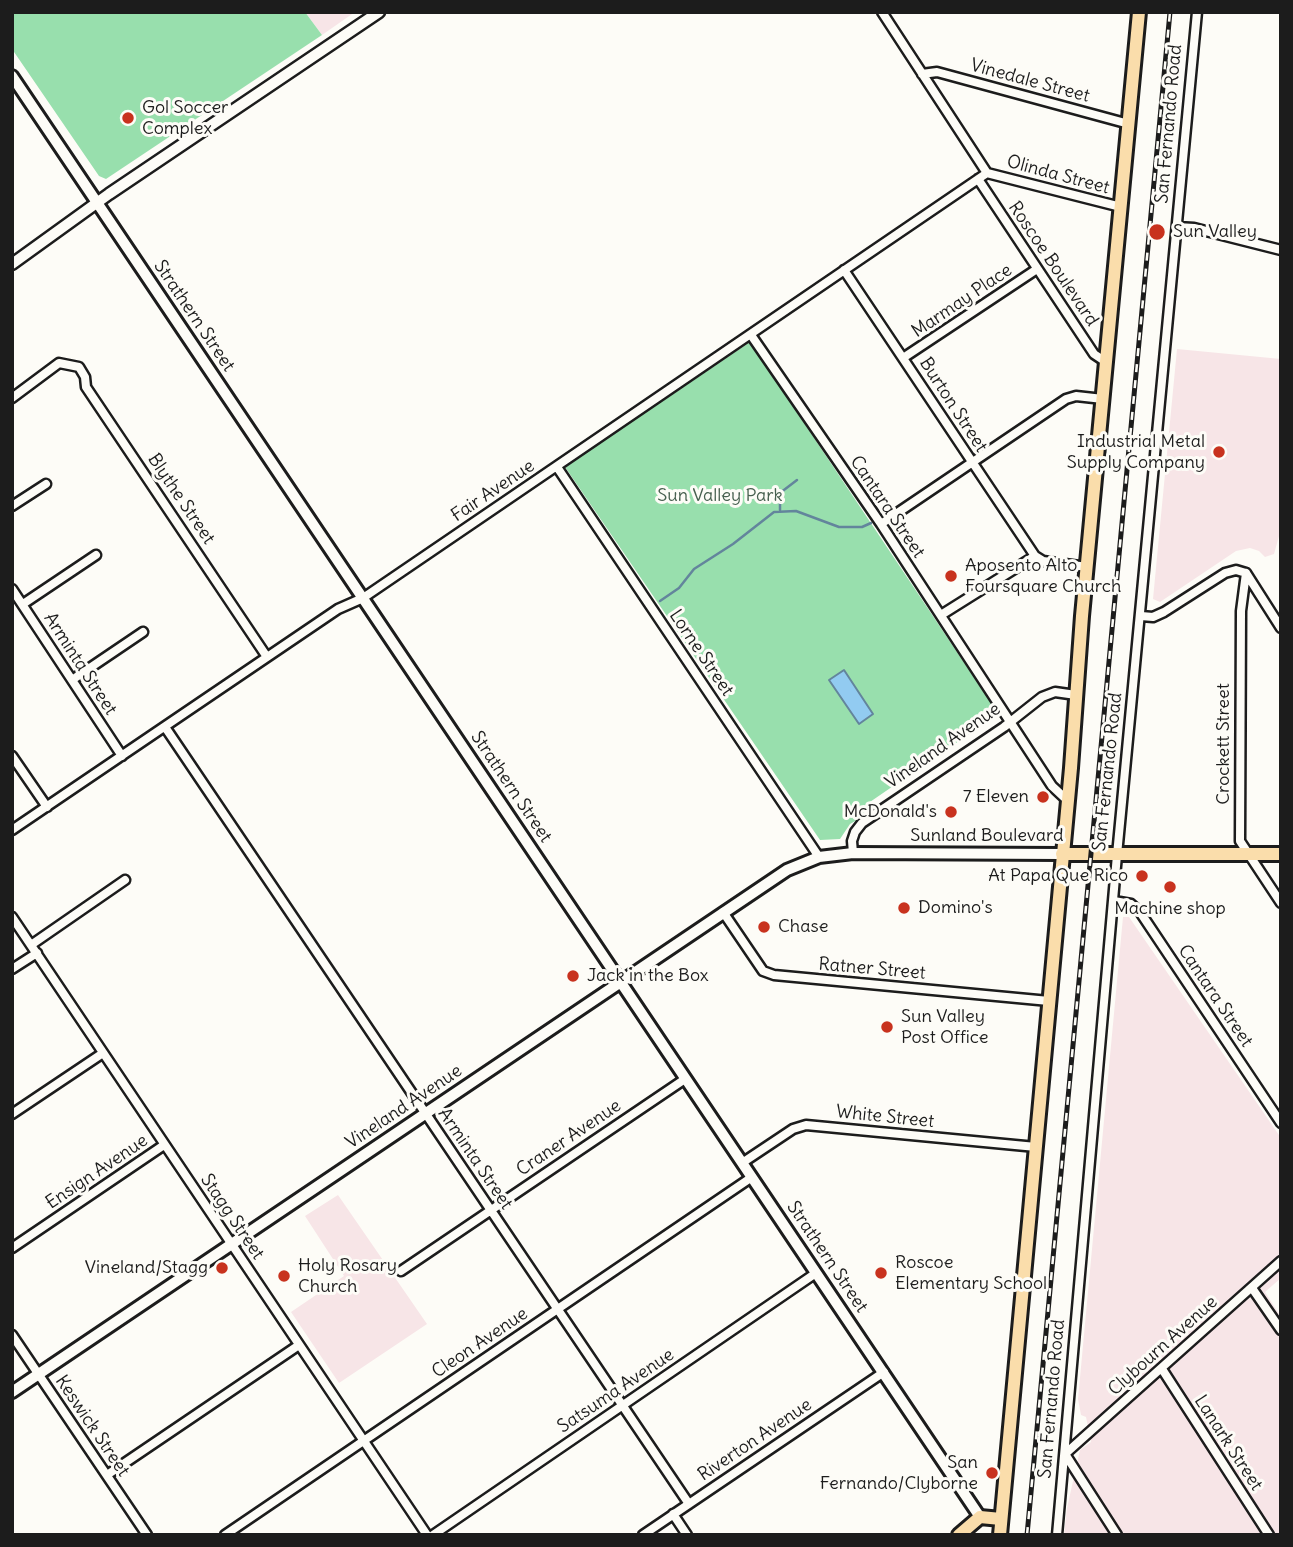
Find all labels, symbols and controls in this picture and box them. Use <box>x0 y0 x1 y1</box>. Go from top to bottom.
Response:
street label: San Fernando Road <box>1151 44 1187 204</box>
street label: Vinedale Street <box>968 55 1092 107</box>
place label: Gol Soccer Complex <box>142 97 228 140</box>
marker: Gol Soccer Complex <box>120 110 136 126</box>
street label: Olinda Street <box>1004 151 1112 199</box>
street label: Roscoe Boulevard <box>1003 198 1103 330</box>
place label: Sun Valley <box>1173 221 1257 243</box>
marker: Sun Valley <box>1147 222 1167 242</box>
street label: Strathern Street <box>149 256 239 376</box>
street label: Marmay Place <box>908 260 1016 342</box>
street label: Burton Street <box>914 354 992 456</box>
place label: Industrial Metal Supply Company <box>1067 431 1205 474</box>
marker: Industrial Metal Supply Company <box>1211 444 1227 460</box>
street label: Blythe Street <box>143 450 219 548</box>
street label: Cantara Street <box>845 452 929 562</box>
street label: Fair Avenue <box>447 455 539 527</box>
park label: Sun Valley Park <box>657 485 783 507</box>
place label: Aposento Alto Foursquare Church <box>965 555 1121 598</box>
marker: Aposento Alto Foursquare Church <box>943 568 959 584</box>
street label: Lorne Street <box>664 606 738 700</box>
street label: Arminta Street <box>39 609 121 719</box>
street label: Crockett Street <box>1213 683 1235 805</box>
street label: San Fernando Road <box>1089 692 1127 852</box>
street label: Vineland Avenue <box>881 698 1005 794</box>
street label: Strathern Street <box>466 727 556 847</box>
place label: 7 Eleven <box>963 786 1029 808</box>
marker: 7 Eleven <box>1035 789 1051 805</box>
place label: McDonald's <box>844 801 937 823</box>
marker: McDonald's <box>943 804 959 820</box>
street label: Sunland Boulevard <box>910 825 1064 847</box>
place label: At Papa Que Rico <box>988 865 1128 887</box>
marker: At Papa Que Rico <box>1134 868 1150 884</box>
marker: Machine shop <box>1162 879 1178 895</box>
place label: Domino's <box>918 897 993 919</box>
place label: Machine shop <box>1114 898 1226 920</box>
marker: Domino's <box>896 900 912 916</box>
place label: Chase <box>778 916 828 938</box>
marker: Chase <box>756 919 772 935</box>
street label: Cantara Street <box>1173 941 1257 1051</box>
street label: Ratner Street <box>818 954 926 984</box>
place label: Jack in the Box <box>587 965 709 987</box>
marker: Jack in the Box <box>565 968 581 984</box>
place label: Sun Valley Post Office <box>901 1006 988 1048</box>
marker: Sun Valley Post Office <box>879 1019 895 1035</box>
street label: Vineland Avenue <box>342 1060 466 1154</box>
street label: Craner Avenue <box>513 1095 625 1181</box>
street label: White Street <box>835 1101 935 1133</box>
street label: Arminta Street <box>433 1104 517 1214</box>
street label: Ensign Avenue <box>42 1130 152 1214</box>
street label: Stagg Street <box>196 1170 268 1264</box>
street label: Strathern Street <box>782 1197 872 1317</box>
place label: Roscoe Elementary School <box>895 1252 1047 1294</box>
place label: Holy Rosary Church <box>298 1255 397 1298</box>
place label: Vineland/Stagg <box>85 1257 208 1279</box>
marker: Vineland/Stagg <box>214 1260 230 1276</box>
marker: Roscoe Elementary School <box>873 1265 889 1281</box>
marker: Holy Rosary Church <box>276 1268 292 1284</box>
street label: Clybourn Avenue <box>1104 1291 1222 1401</box>
street label: Cleon Avenue <box>428 1303 532 1383</box>
street label: San Fernando Road <box>1034 1319 1070 1479</box>
street label: Satsuma Avenue <box>554 1344 678 1438</box>
street label: Keswick Street <box>50 1371 134 1481</box>
street label: Lanark Street <box>1189 1391 1267 1495</box>
street label: Riverton Avenue <box>694 1394 816 1486</box>
place label: San Fernando/Clyborne <box>820 1452 978 1494</box>
marker: San Fernando/Clyborne <box>984 1465 1000 1481</box>

